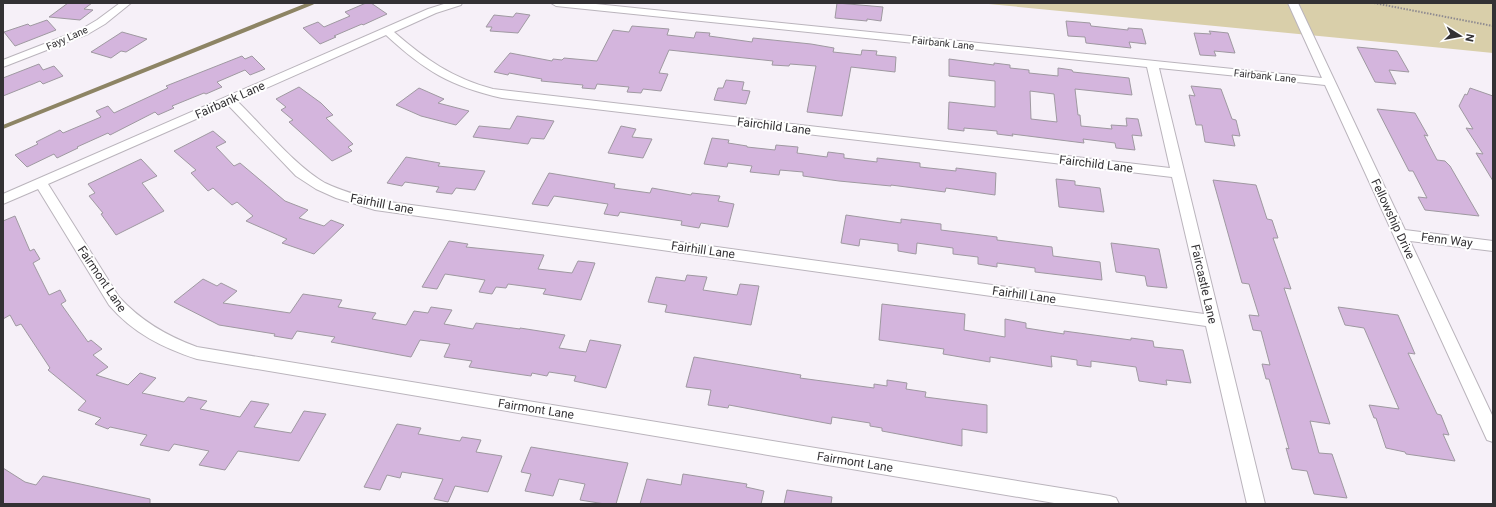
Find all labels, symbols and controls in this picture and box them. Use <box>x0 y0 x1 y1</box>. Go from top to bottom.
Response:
north arrow <box>1440 16 1480 56</box>
street label: Fayy Lane <box>45 24 89 52</box>
text: N <box>1462 33 1476 43</box>
street label: Fairbank Lane <box>911 34 975 52</box>
street label: Fairbank Lane <box>1233 67 1297 85</box>
street label: Fairbank Lane <box>193 78 267 122</box>
street label: Fairchild Lane <box>736 115 812 137</box>
street label: Fairchild Lane <box>1058 153 1134 175</box>
street label: Fellowship Drive <box>1368 177 1418 261</box>
street label: Fairhill Lane <box>349 191 415 217</box>
street label: Fenn Way <box>1420 230 1474 250</box>
street label: Fairhill Lane <box>670 239 736 261</box>
street label: Fairmont Lane <box>75 243 129 315</box>
street label: Faircastle Lane <box>1188 243 1220 325</box>
street label: Fairhill Lane <box>991 284 1057 306</box>
street label: Fairmont Lane <box>497 396 575 422</box>
street label: Fairmont Lane <box>816 449 894 475</box>

